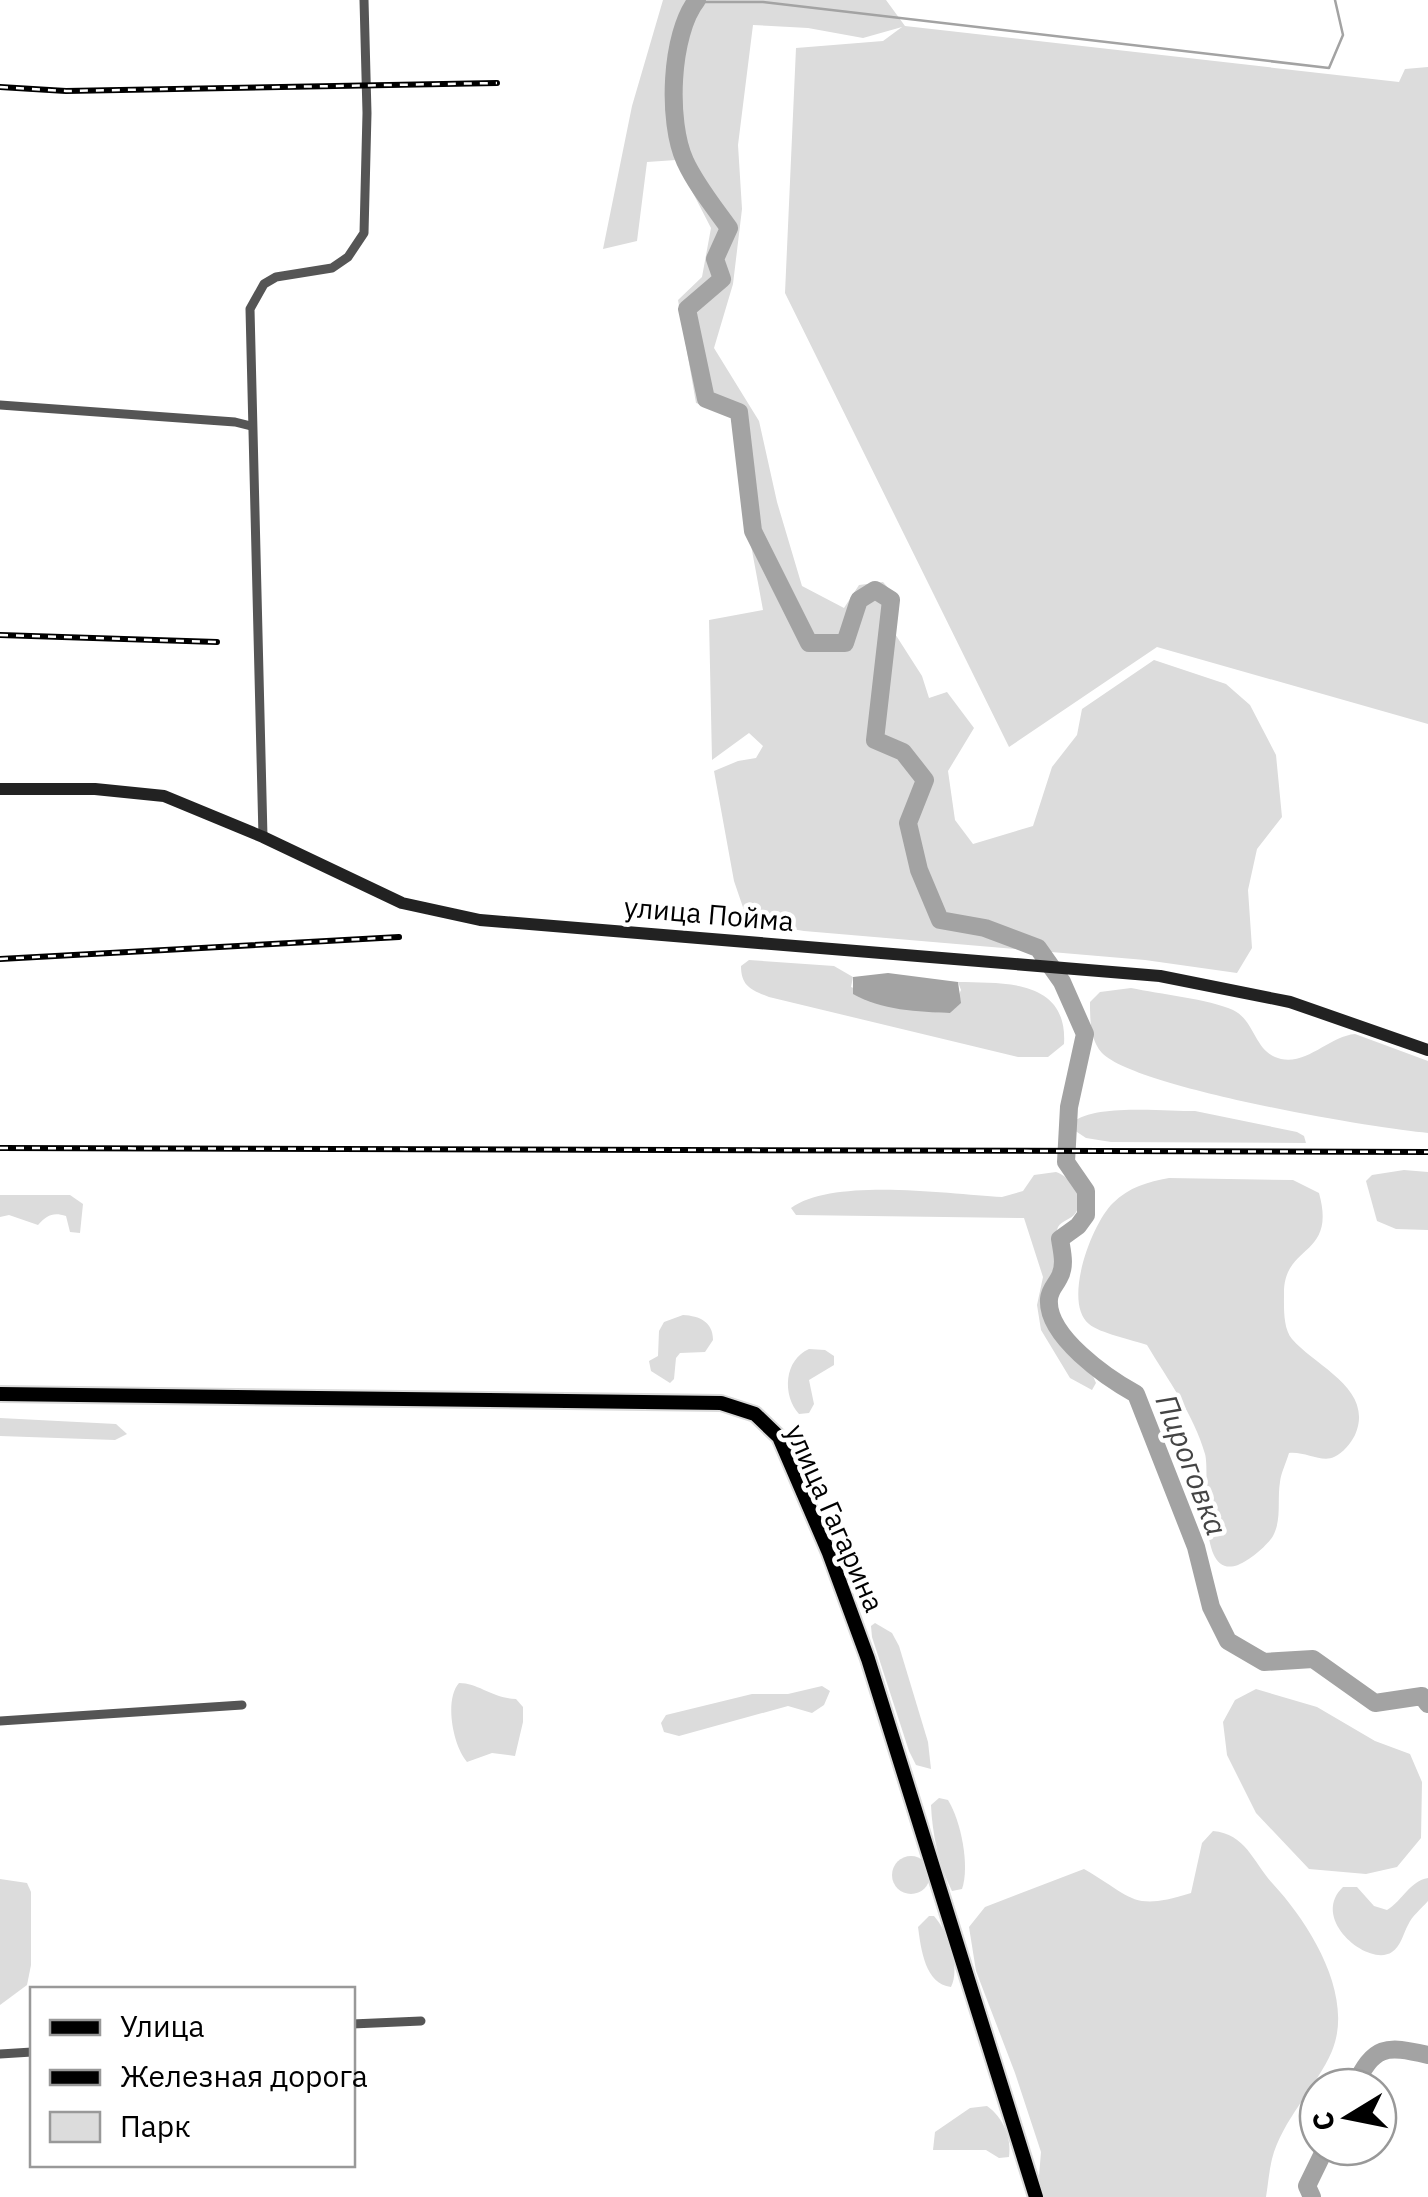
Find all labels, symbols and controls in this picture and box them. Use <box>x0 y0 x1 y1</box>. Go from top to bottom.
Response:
street label: улица Пойма <box>623 888 795 939</box>
water label: Пироговка <box>1148 1388 1237 1541</box>
street label: улица Гагарина <box>778 1418 893 1617</box>
legend <box>30 1987 355 2167</box>
text: Улица <box>120 2006 205 2045</box>
text: Железная дорога <box>120 2056 368 2095</box>
north arrow <box>1298 2067 1398 2167</box>
text: Парк <box>120 2106 191 2145</box>
text: С <box>1303 2109 1343 2134</box>

